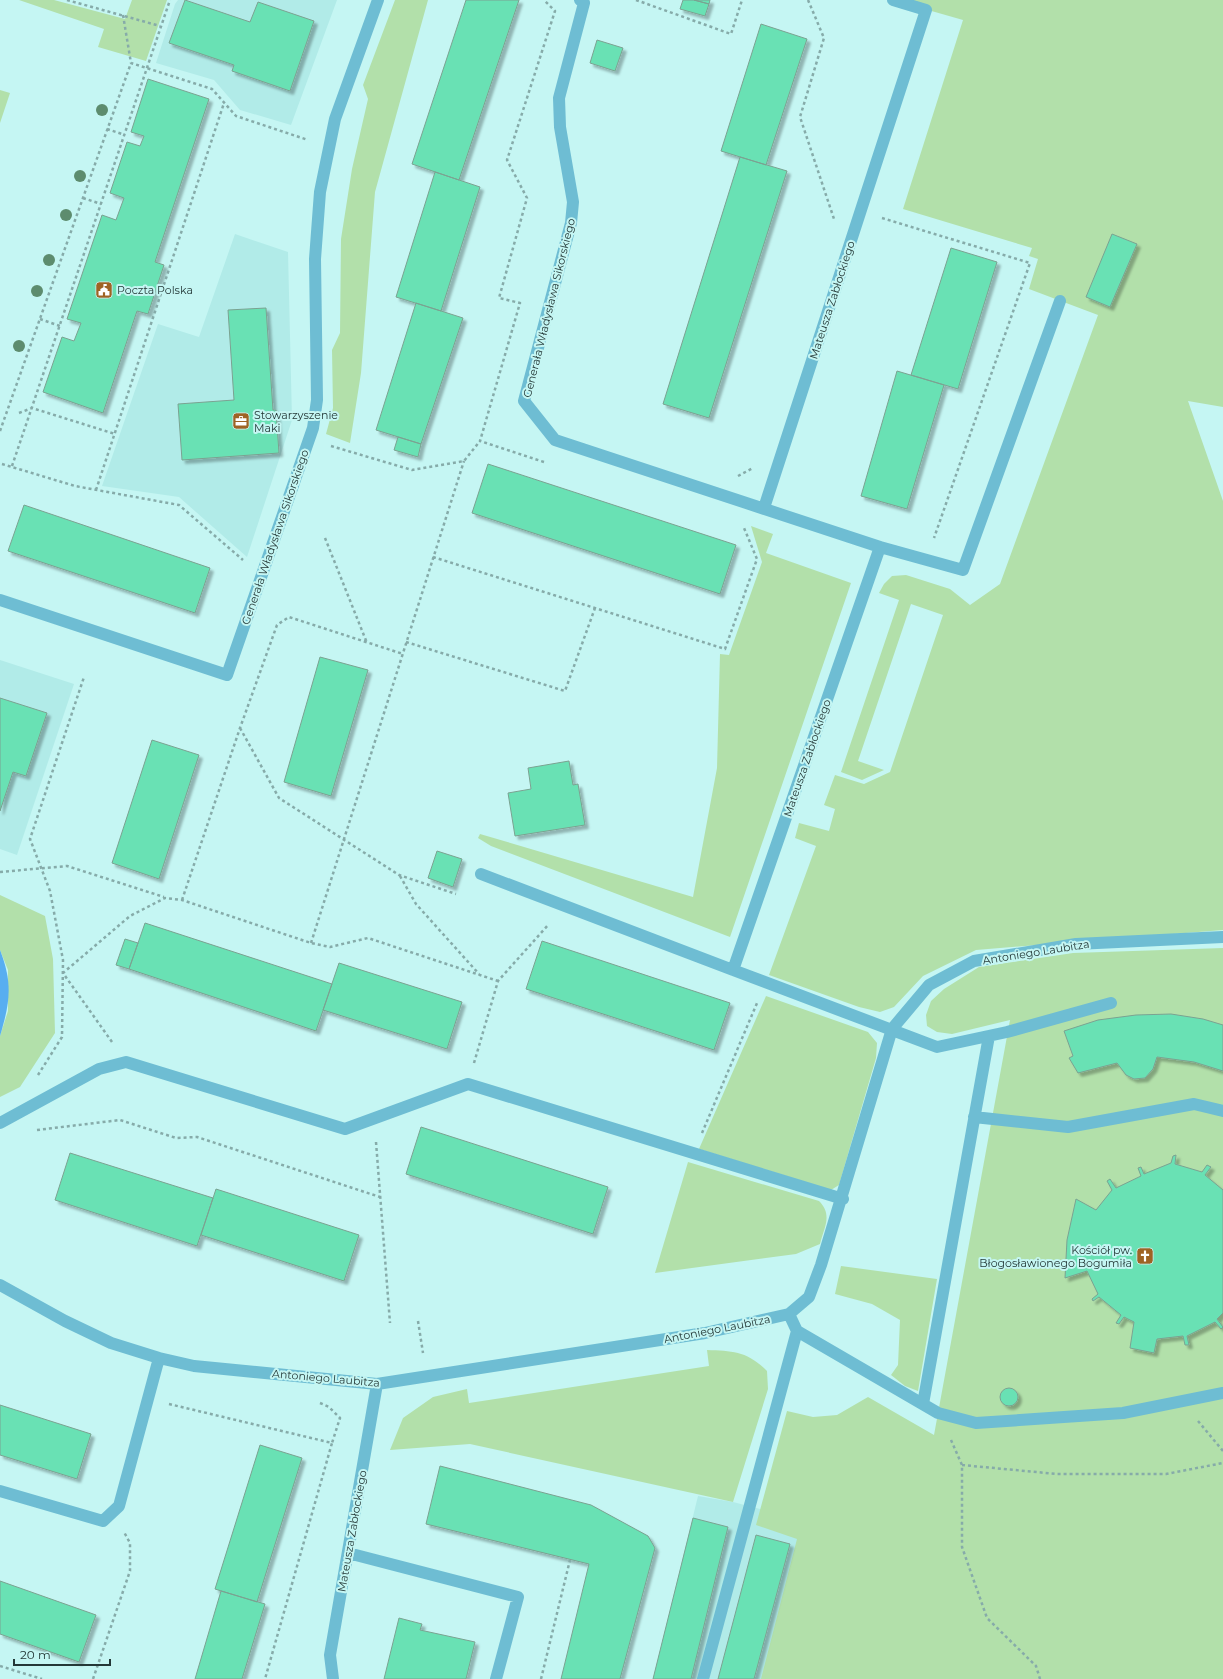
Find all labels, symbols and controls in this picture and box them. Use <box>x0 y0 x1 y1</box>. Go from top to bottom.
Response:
street label: Generała Władysława Sikorskiego <box>520 217 578 399</box>
street label: Mateusza Zabłockiego <box>806 239 858 361</box>
public building icon: Poczta Polska <box>94 280 114 300</box>
place label: Poczta Polska <box>117 283 193 297</box>
place label: Stowarzyszenie Maki <box>254 408 338 435</box>
office icon: Stowarzyszenie Maki <box>231 411 251 431</box>
street label: Generała Władysława Sikorskiego <box>238 448 312 626</box>
street label: Mateusza Zabłockiego <box>780 697 834 819</box>
street label: Antoniego Laubitza <box>982 937 1090 967</box>
place label: Kościół pw. Błogosławionego Bogumiła <box>979 1243 1132 1270</box>
church icon: Kościół pw. Błogosławionego Bogumiła <box>1135 1246 1155 1266</box>
street label: Antoniego Laubitza <box>663 1312 771 1346</box>
street label: Antoniego Laubitza <box>272 1366 380 1390</box>
street label: Mateusza Zabłockiego <box>334 1469 370 1593</box>
scale bar <box>14 1641 110 1667</box>
text: 20 m <box>20 1647 51 1662</box>

